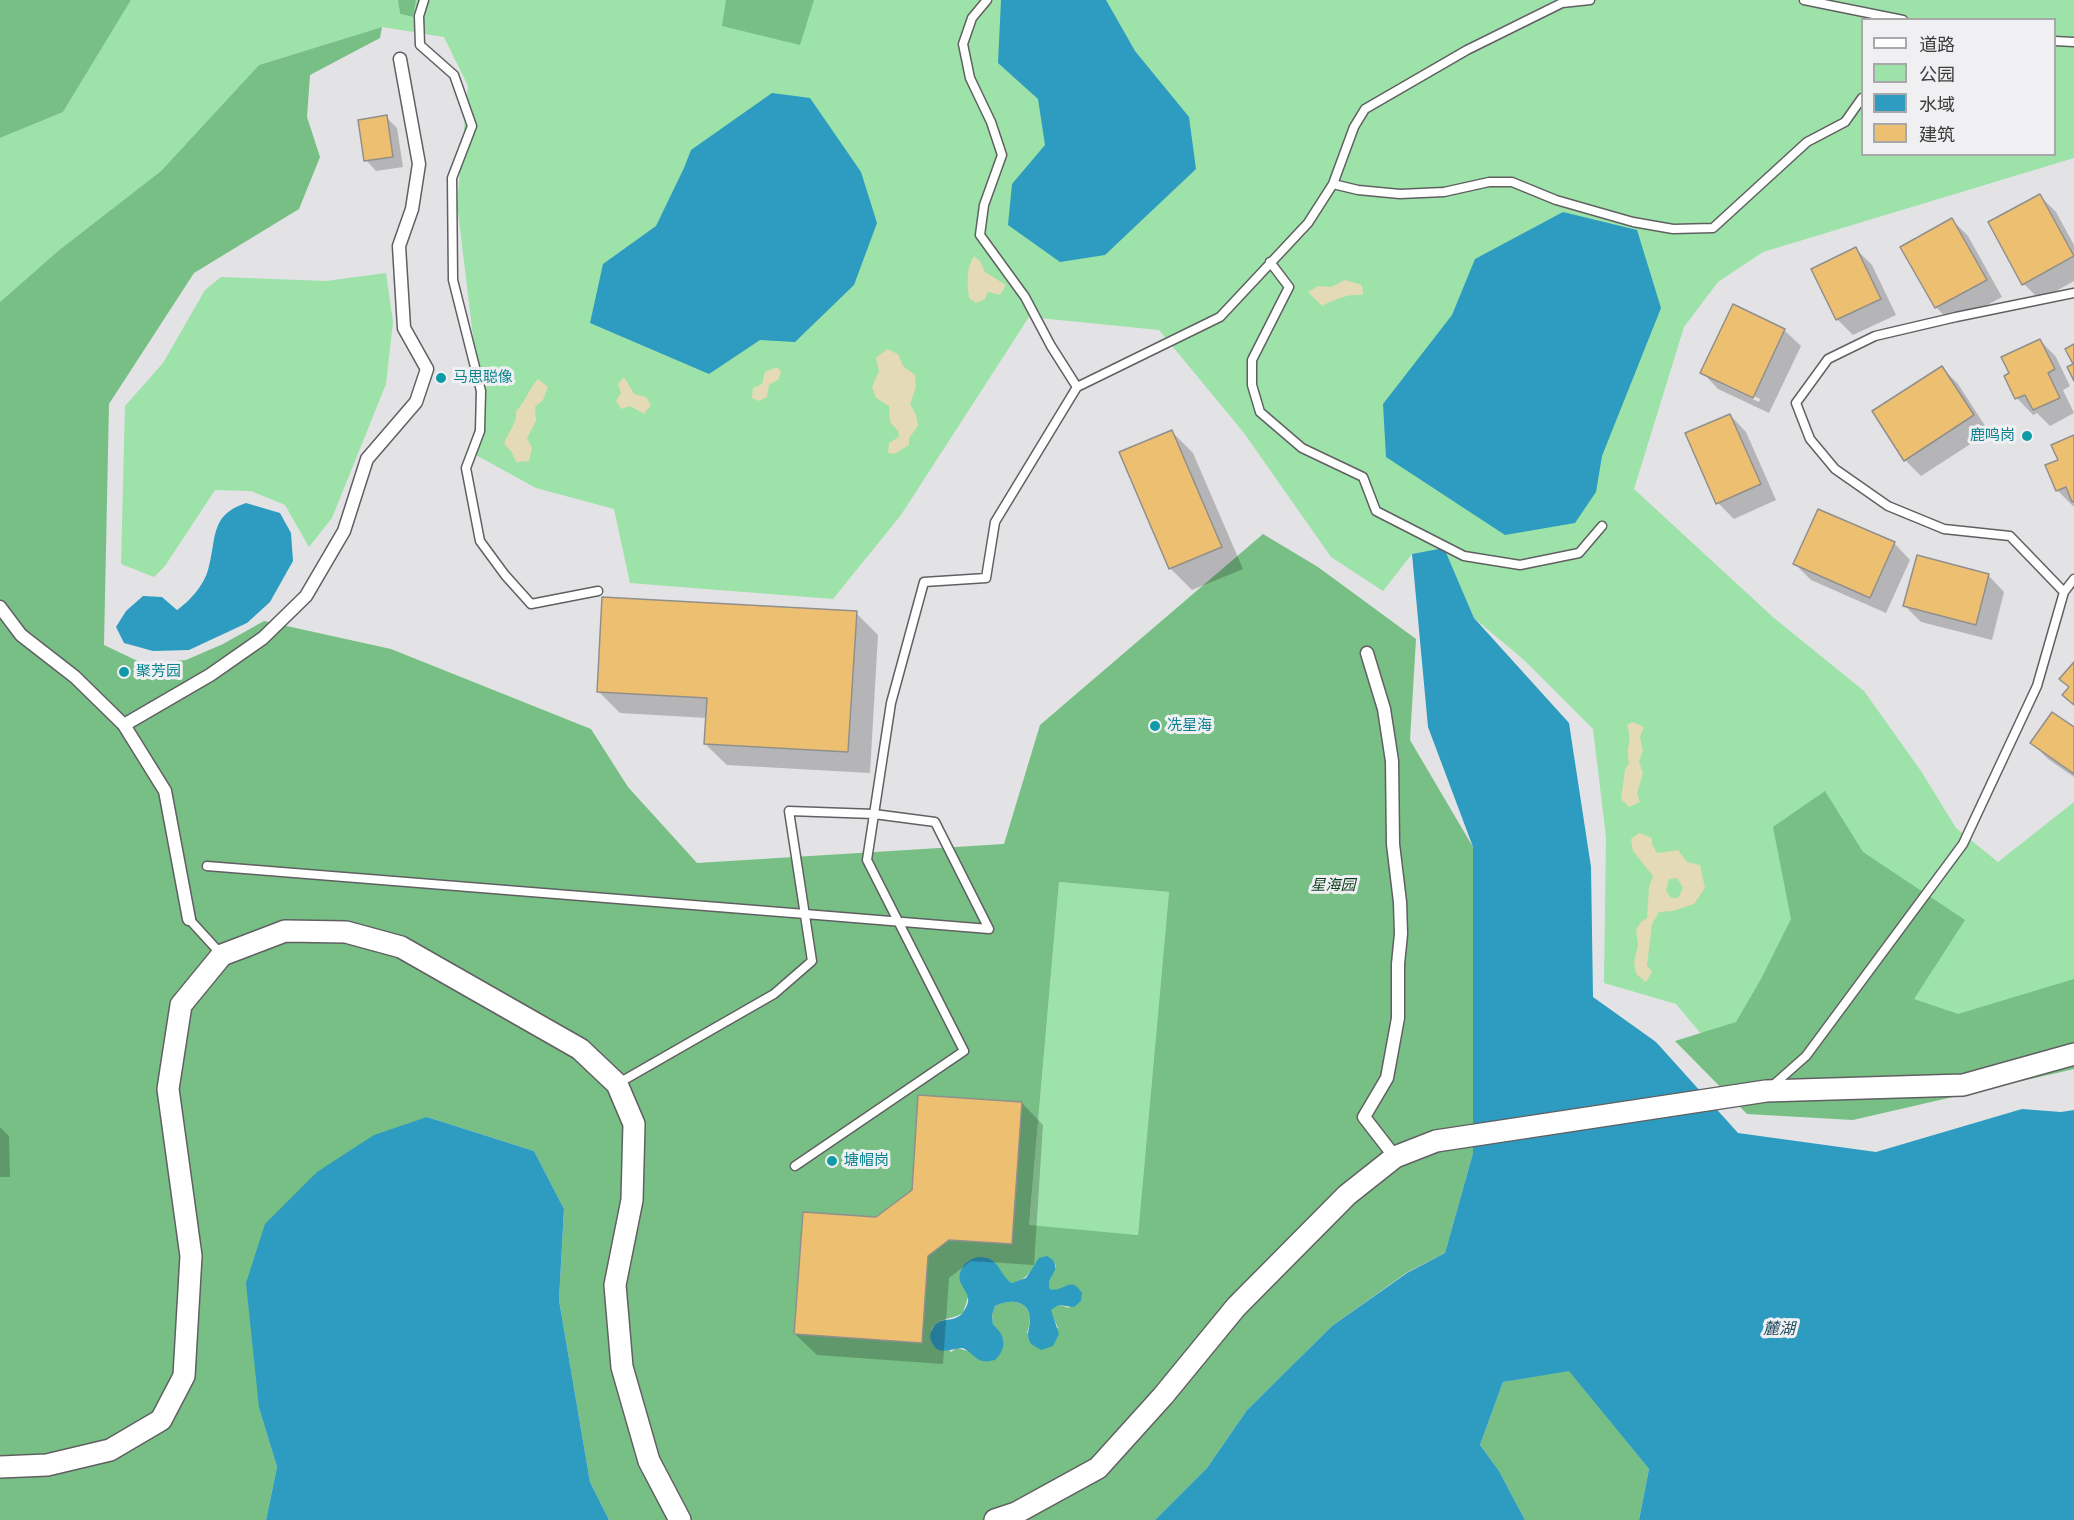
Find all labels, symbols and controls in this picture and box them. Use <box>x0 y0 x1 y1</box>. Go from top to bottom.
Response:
legend <box>1861 18 2056 156</box>
text: 道路 <box>1919 34 1955 56</box>
text: 公园 <box>1919 64 1955 86</box>
text: 水域 <box>1919 94 1955 116</box>
text: 建筑 <box>1919 124 1955 146</box>
place label: 马思聪像 <box>453 369 513 387</box>
marker: 马思聪像 <box>434 371 448 385</box>
place label: 鹿鸣岗 <box>1970 427 2015 445</box>
marker: 鹿鸣岗 <box>2020 429 2034 443</box>
place label: 聚芳园 <box>136 663 181 681</box>
marker: 聚芳园 <box>117 665 131 679</box>
place label: 冼星海 <box>1167 717 1212 735</box>
marker: 冼星海 <box>1148 719 1162 733</box>
park label: 星海园 <box>1311 877 1355 895</box>
place label: 塘帽岗 <box>844 1152 889 1170</box>
marker: 塘帽岗 <box>825 1154 839 1168</box>
water label: 麓湖 <box>1763 1319 1795 1339</box>

